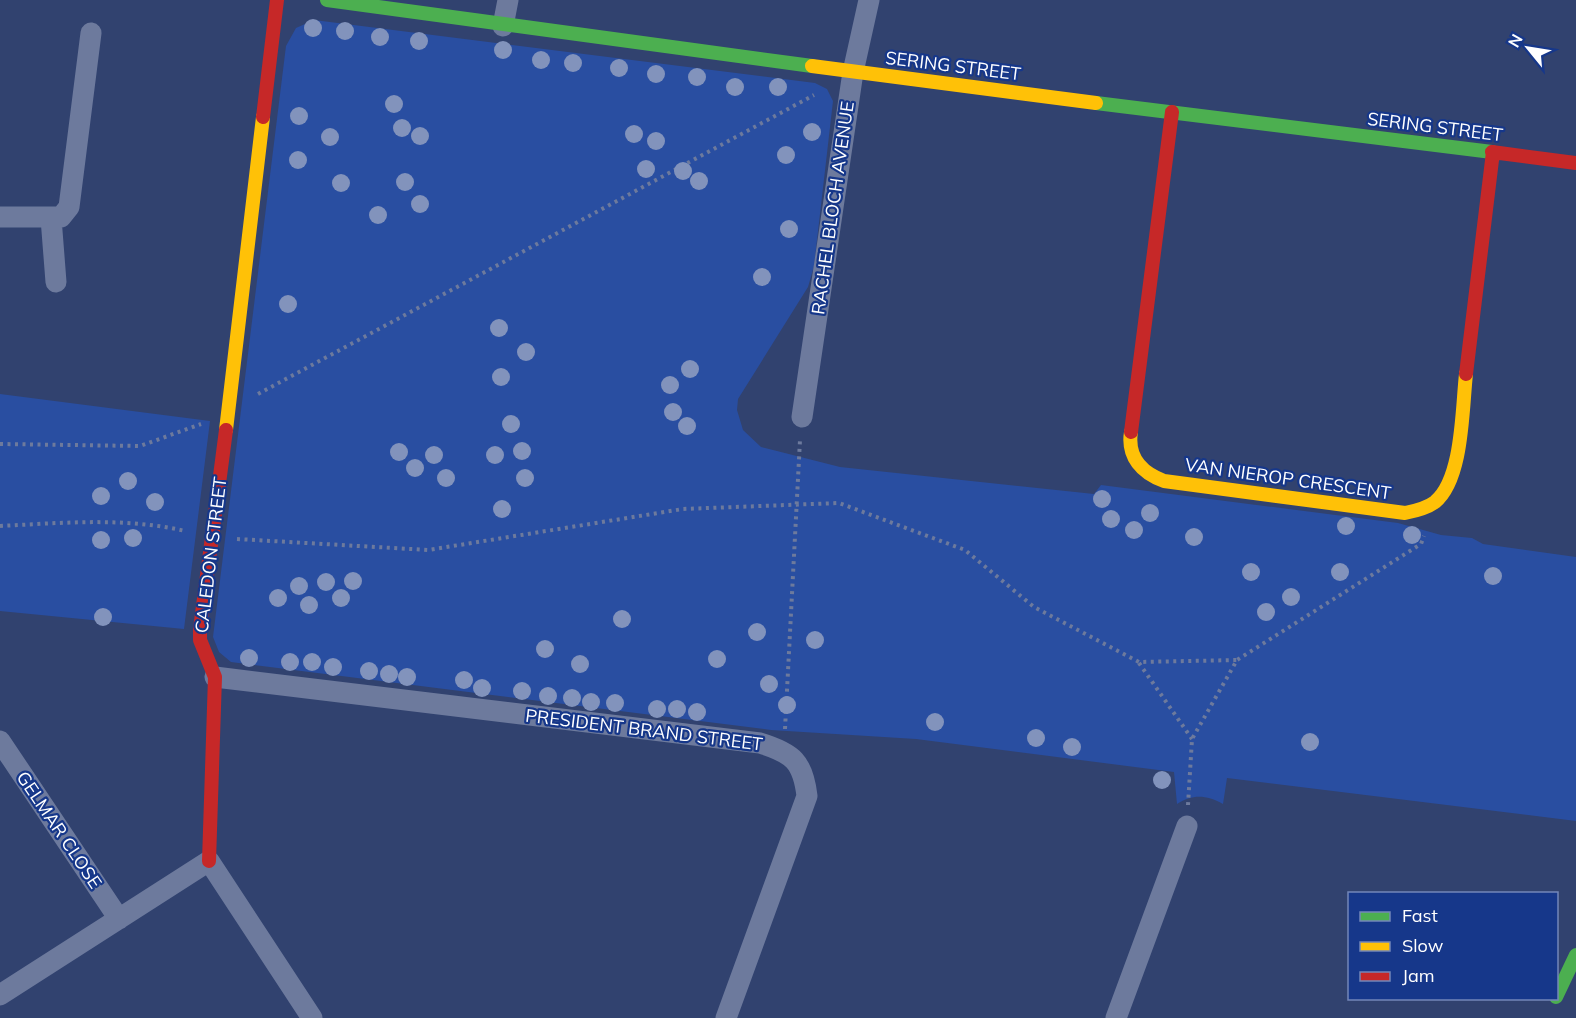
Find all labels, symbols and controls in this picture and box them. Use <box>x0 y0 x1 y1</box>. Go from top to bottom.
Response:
north arrow <box>1498 18 1558 78</box>
text: N <box>1503 30 1527 51</box>
street label: SERING STREET <box>884 46 1022 85</box>
street label: RACHEL BLOCH AVENUE <box>806 100 859 316</box>
street label: SERING STREET <box>1366 107 1504 146</box>
street label: VAN NIEROP CRESCENT <box>1184 453 1393 504</box>
street label: CALEDON STREET <box>190 475 232 634</box>
street label: PRESIDENT BRAND STREET <box>524 704 764 755</box>
street label: GELMAR CLOSE <box>12 767 107 893</box>
legend <box>1348 892 1558 1000</box>
text: Fast <box>1402 904 1438 927</box>
text: Slow <box>1402 934 1444 957</box>
text: Jam <box>1402 964 1435 987</box>

